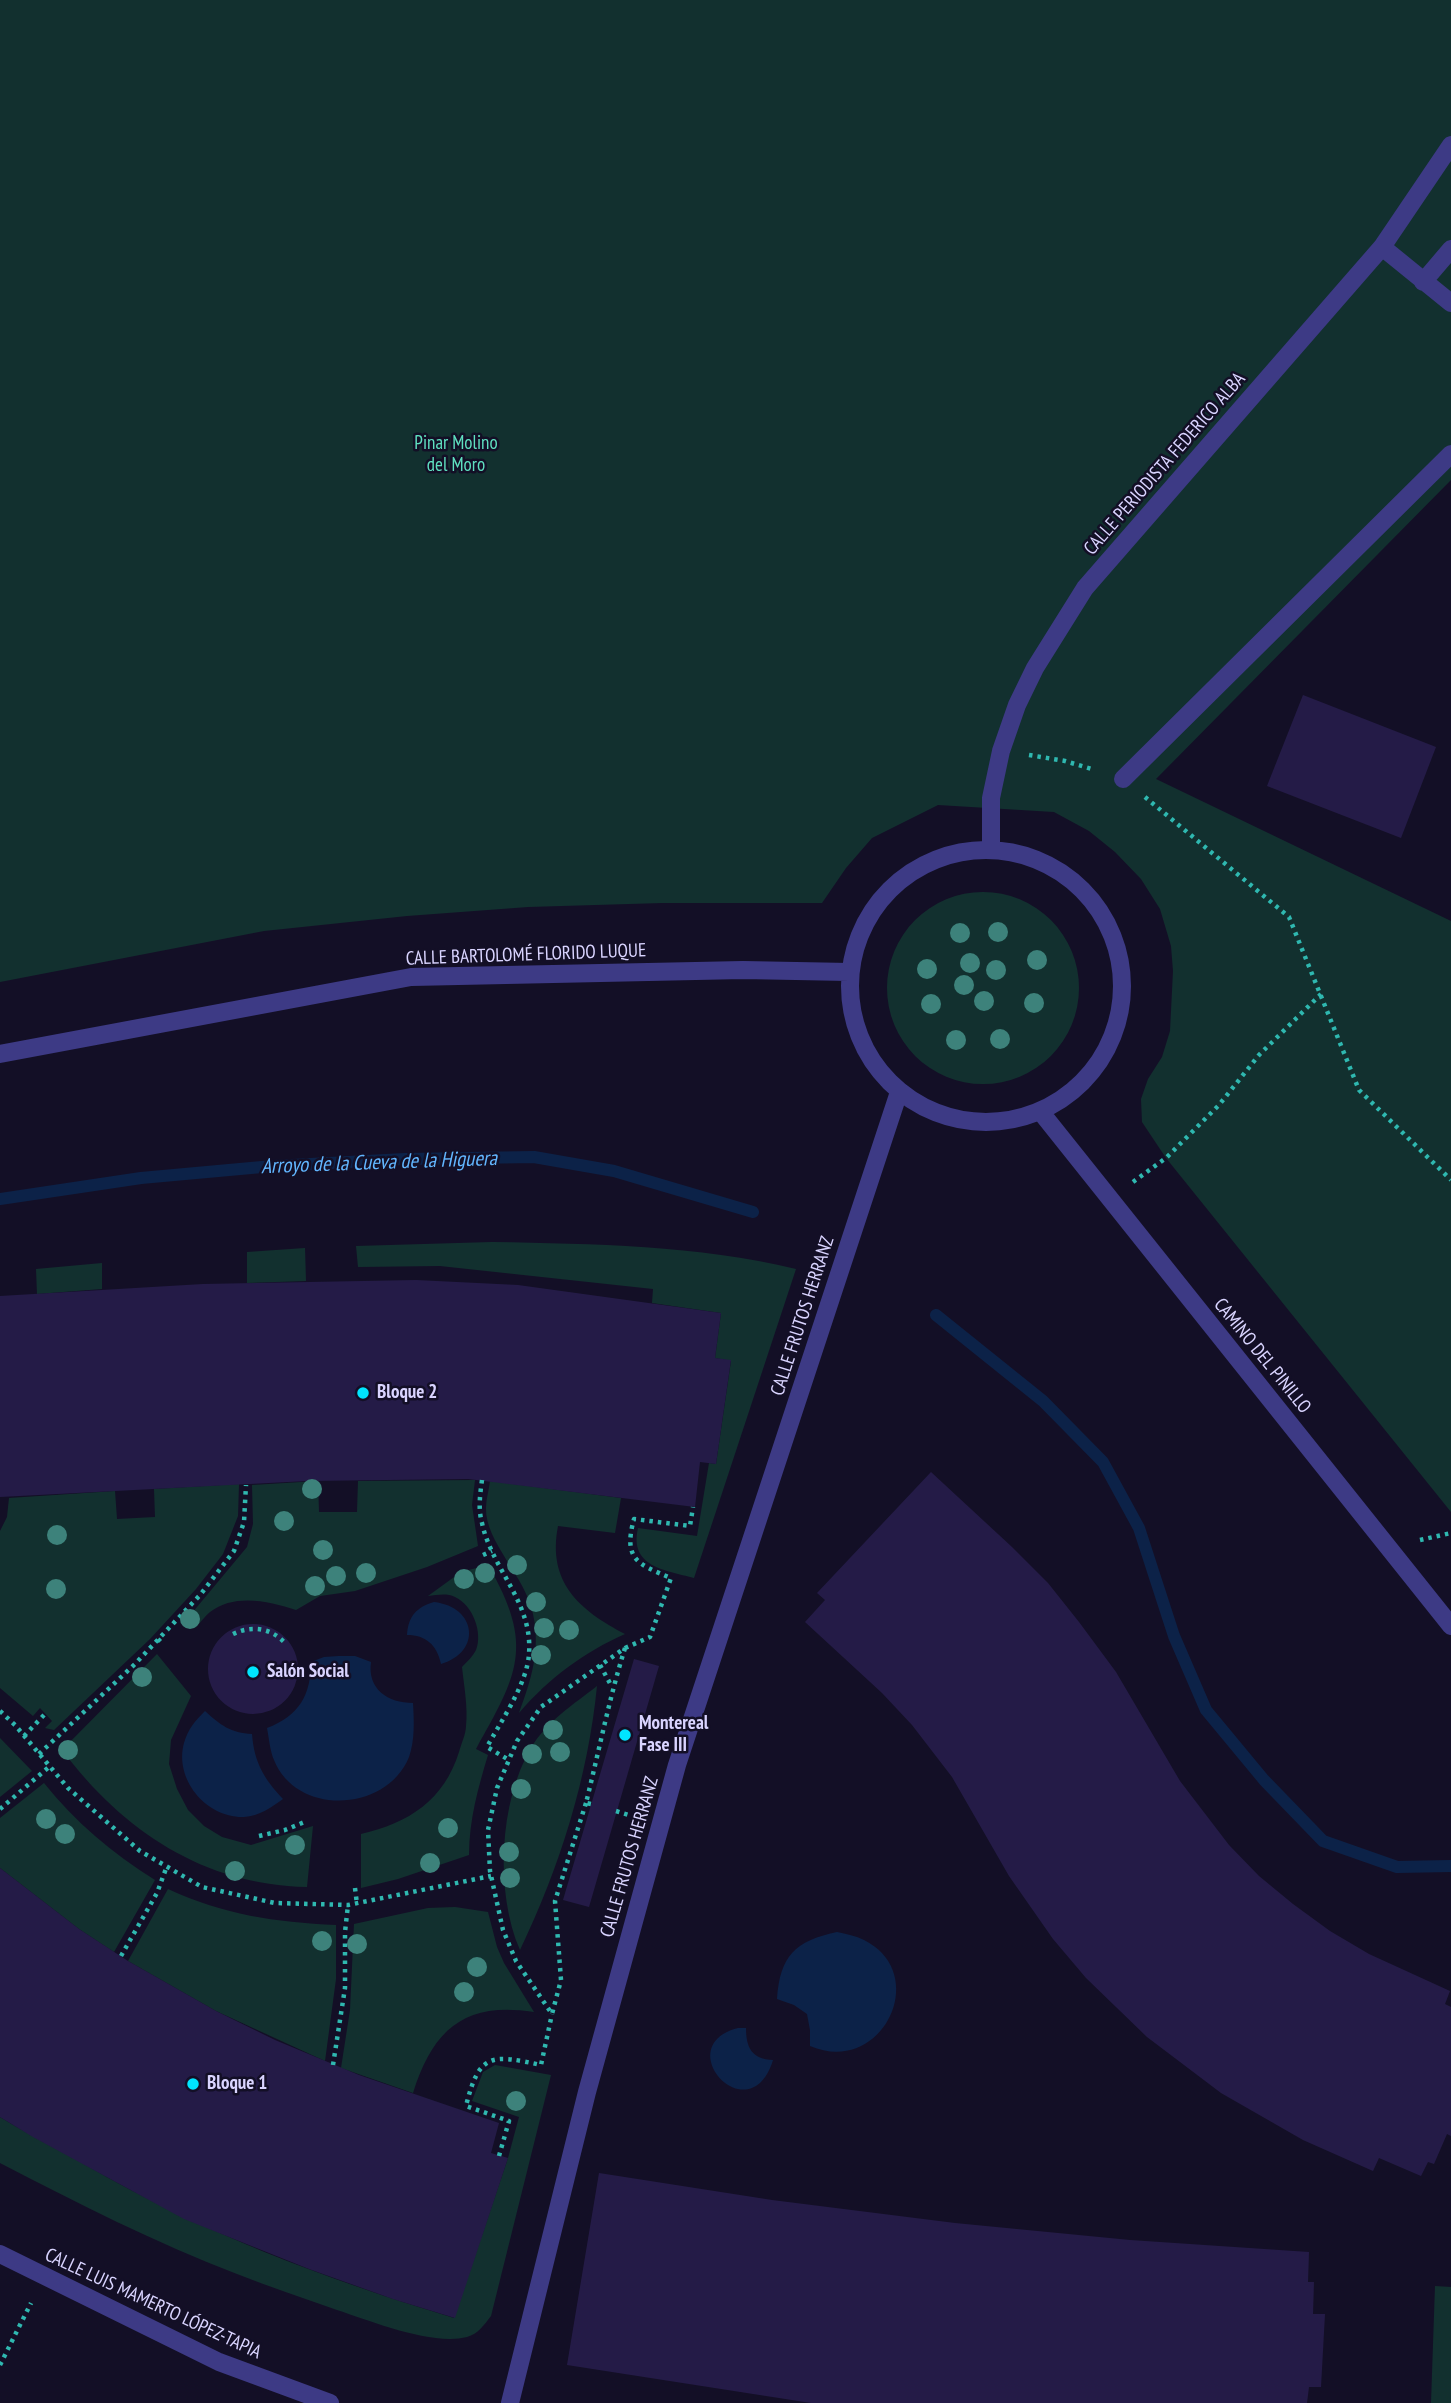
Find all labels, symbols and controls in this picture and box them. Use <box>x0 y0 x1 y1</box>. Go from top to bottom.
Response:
street label: CALLE PERIODISTA FEDERICO ALBA <box>1080 368 1250 560</box>
park label: Pinar Molino del Moro <box>414 433 498 477</box>
street label: CALLE BARTOLOMÉ FLORIDO LUQUE <box>405 939 647 971</box>
water label: Arroyo de la Cueva de la Higuera <box>261 1146 497 1180</box>
street label: CALLE FRUTOS HERRANZ <box>766 1233 840 1399</box>
street label: CAMINO DEL PINILLO <box>1209 1294 1315 1418</box>
place label: Bloque 2 <box>377 1382 437 1404</box>
marker: Bloque 2 <box>355 1385 371 1401</box>
place label: Salón Social <box>267 1661 349 1683</box>
marker: Salón Social <box>245 1664 261 1680</box>
place label: Montereal Fase III <box>639 1713 708 1757</box>
marker: Montereal Fase III <box>617 1727 633 1743</box>
street label: CALLE FRUTOS HERRANZ <box>596 1774 664 1940</box>
place label: Bloque 1 <box>207 2073 267 2095</box>
marker: Bloque 1 <box>185 2076 201 2092</box>
street label: CALLE LUIS MAMERTO LÓPEZ-TAPIA <box>41 2244 265 2364</box>

